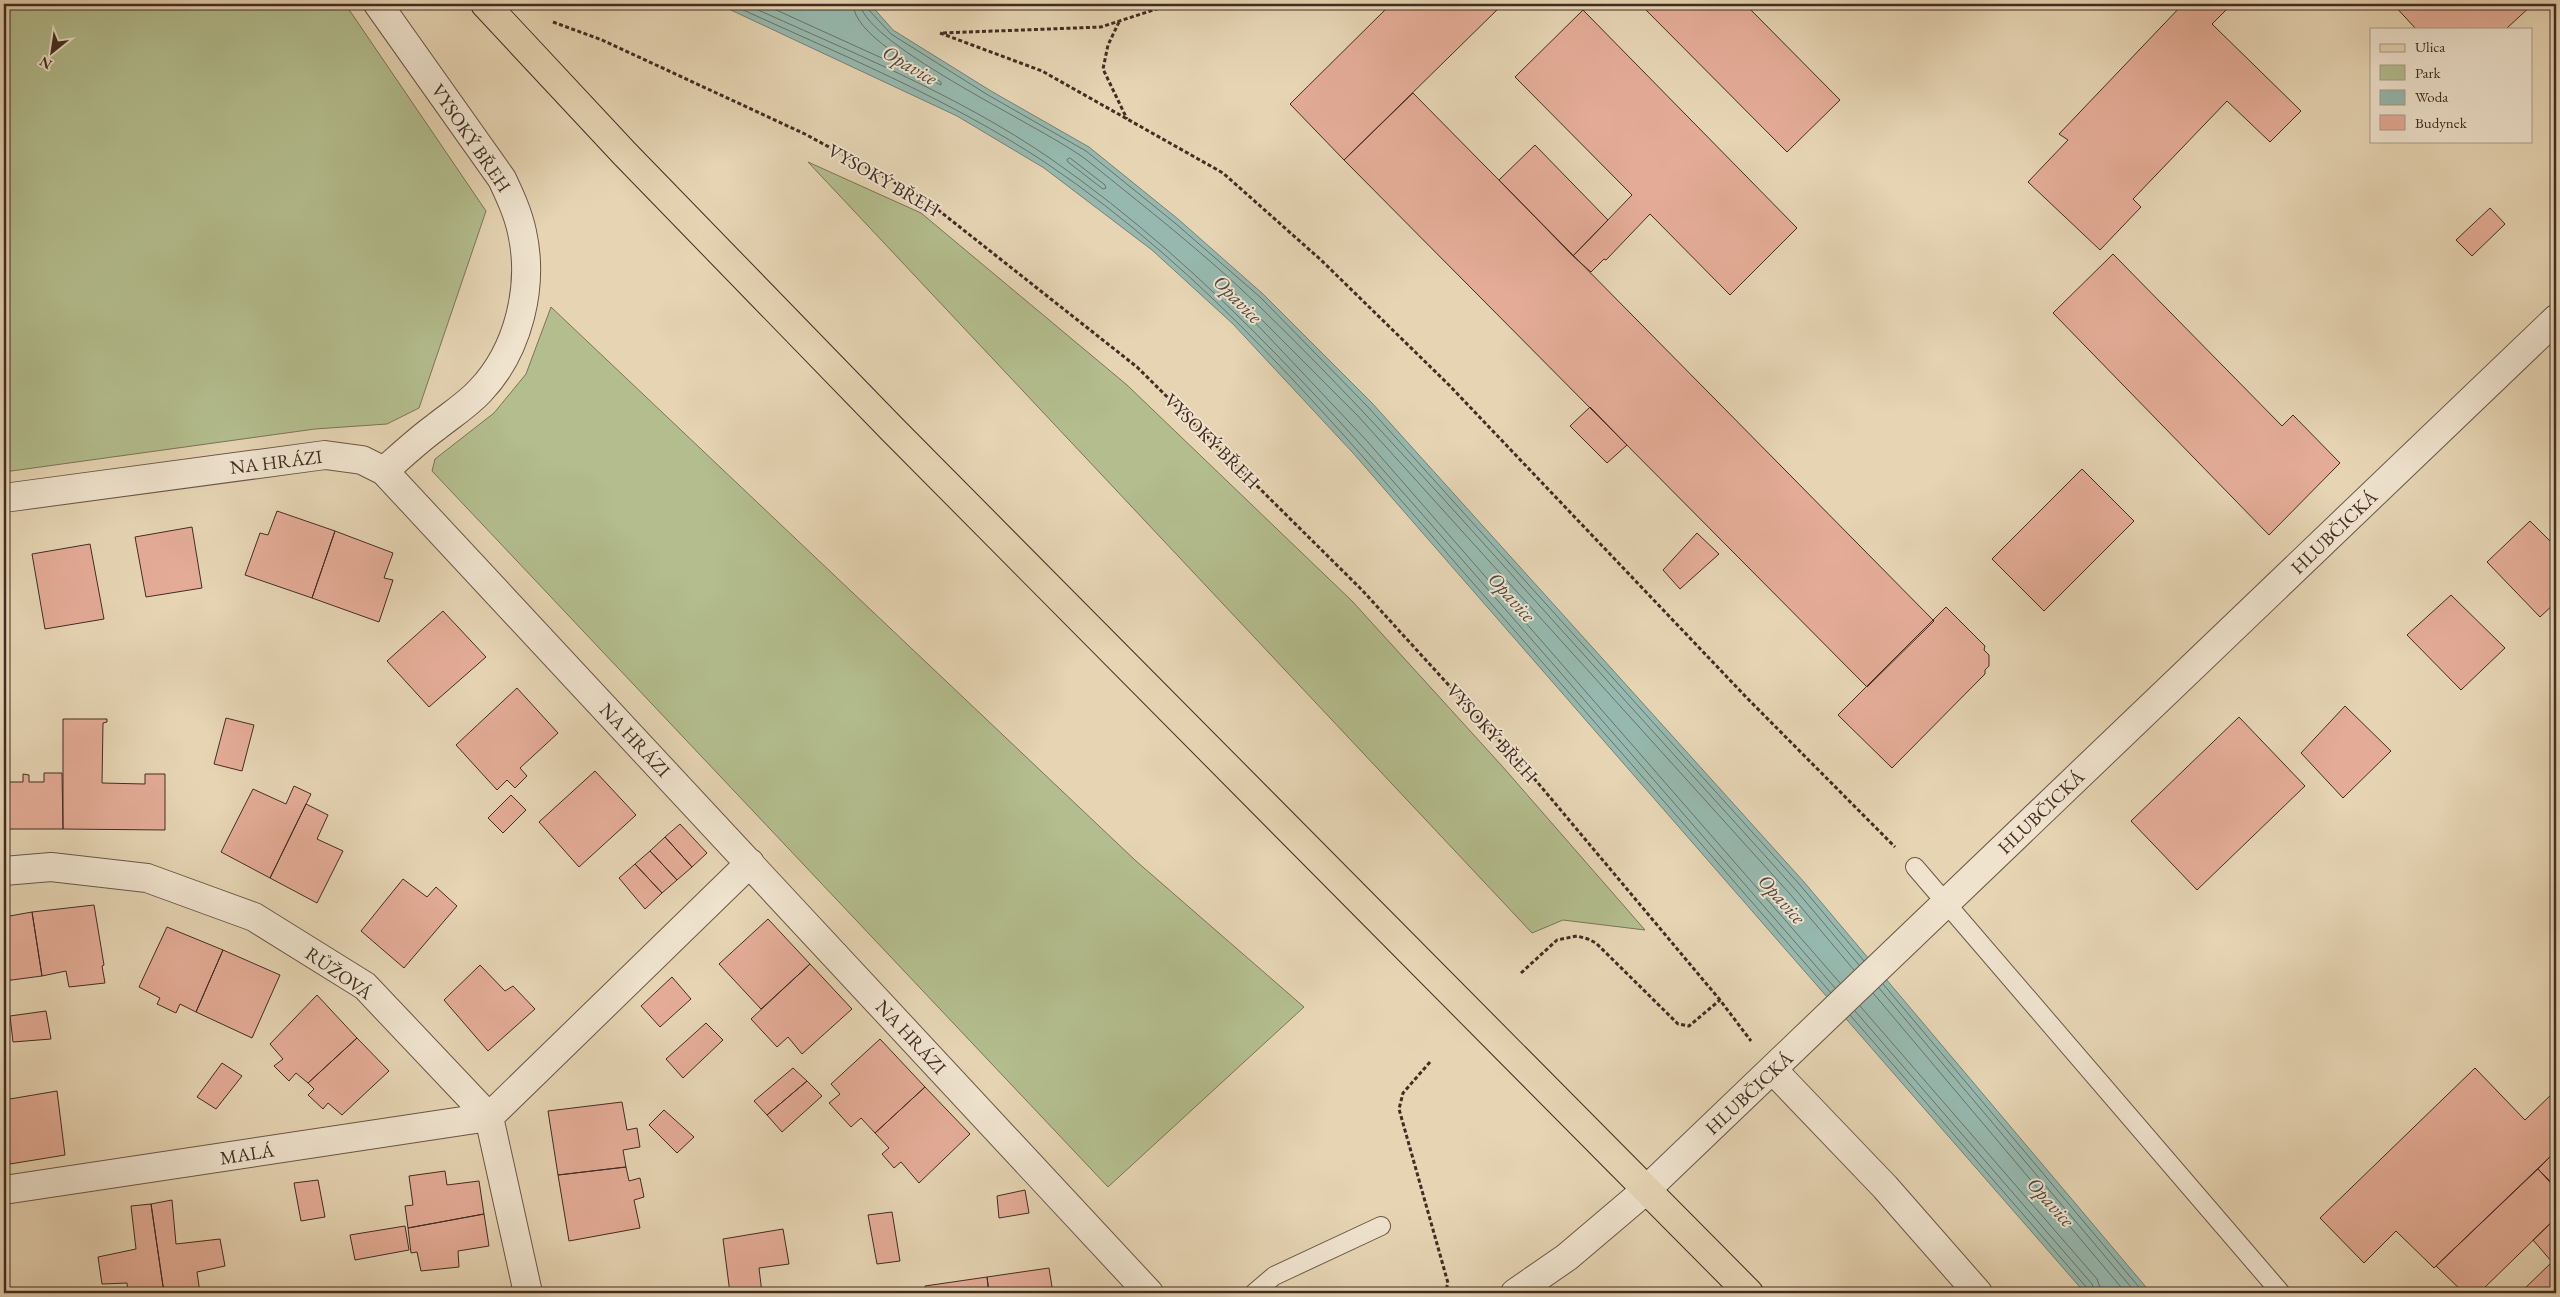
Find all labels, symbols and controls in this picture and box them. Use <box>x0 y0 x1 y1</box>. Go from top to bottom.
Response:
north arrow <box>28 28 78 78</box>
legend <box>2370 28 2532 142</box>
text: Ulica <box>2415 37 2445 56</box>
water label: Opavice <box>878 39 942 91</box>
text: N <box>36 52 55 74</box>
text: Park <box>2415 63 2442 82</box>
street label: VYSOKÝ BŘEH <box>426 79 516 197</box>
text: Woda <box>2415 87 2448 106</box>
text: Budynek <box>2415 113 2468 132</box>
street label: VYSOKÝ BŘEH <box>823 138 945 222</box>
water label: Opavice <box>1208 269 1268 329</box>
street label: VYSOKÝ BŘEH <box>1159 388 1265 494</box>
street label: NA HRÁZI <box>228 444 324 480</box>
street label: HLUBČICKÁ <box>2285 484 2383 580</box>
water label: Opavice <box>1483 566 1541 628</box>
street label: VYSOKÝ BŘEH <box>1441 678 1543 788</box>
street label: NA HRÁZI <box>594 698 676 783</box>
street label: HLUBČICKÁ <box>1992 764 2090 860</box>
water label: Opavice <box>1753 868 1811 930</box>
street label: RŮŽOVÁ <box>301 941 378 1006</box>
street label: NA HRÁZI <box>870 995 952 1080</box>
street label: HLUBČICKÁ <box>1700 1045 1799 1140</box>
street label: MALÁ <box>218 1137 277 1171</box>
water label: Opavice <box>2022 1171 2080 1233</box>

